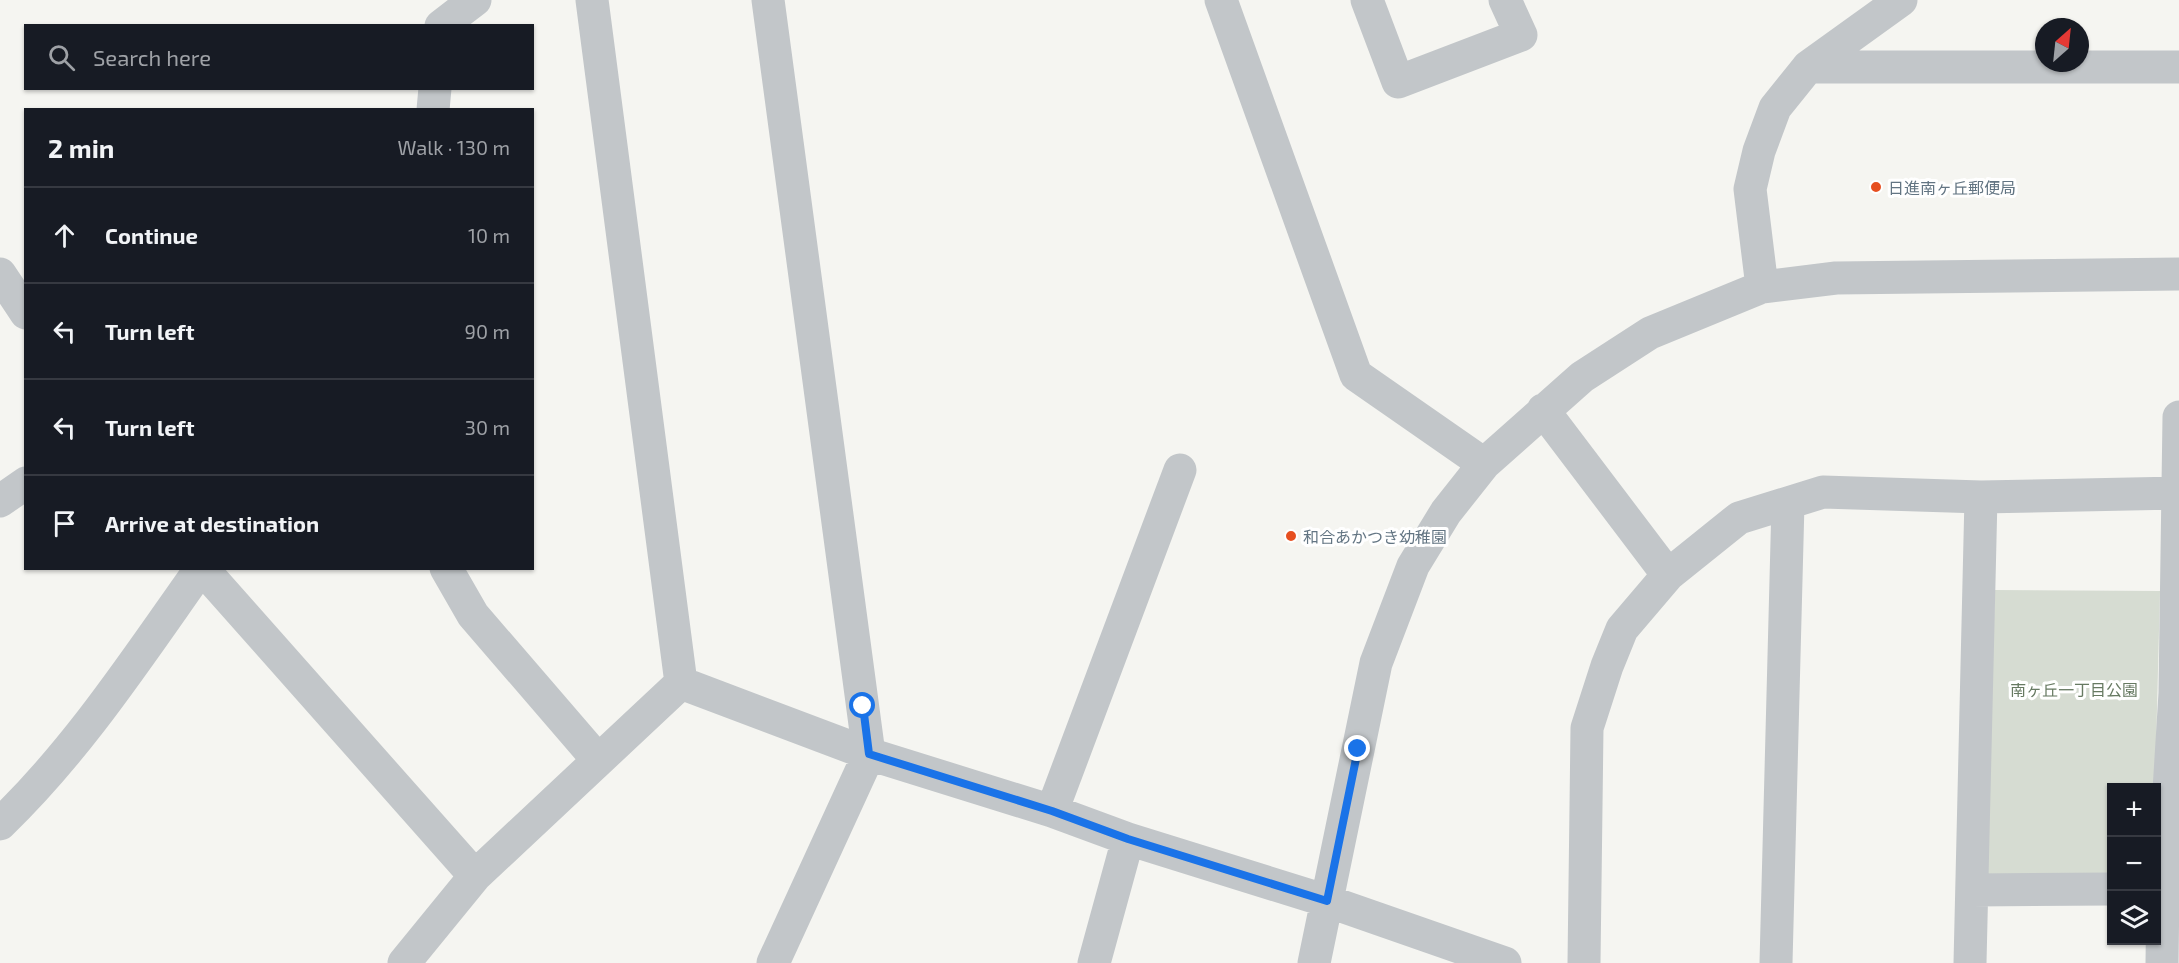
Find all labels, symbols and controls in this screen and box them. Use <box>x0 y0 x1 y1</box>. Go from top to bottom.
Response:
north arrow <box>2035 18 2089 72</box>
search box <box>24 24 534 90</box>
icon: search <box>45 41 78 74</box>
text: Search here <box>93 44 211 70</box>
text: 2 min <box>48 132 114 163</box>
text: Walk · 130 m <box>398 135 510 159</box>
place label: 日進南ヶ丘郵便局 <box>1888 178 2016 197</box>
marker: 日進南ヶ丘郵便局 <box>1869 180 1883 194</box>
icon: ahead <box>48 219 81 252</box>
text: Continue <box>105 222 198 248</box>
text: 10 m <box>468 223 510 247</box>
icon: left <box>48 315 81 348</box>
text: Turn left <box>105 318 194 344</box>
text: 90 m <box>465 319 510 343</box>
icon: left <box>48 411 81 444</box>
text: Turn left <box>105 414 194 440</box>
text: 30 m <box>465 415 510 439</box>
icon: arrive <box>48 507 81 540</box>
text: Arrive at destination <box>105 510 319 536</box>
place label: 和合あかつき幼稚園 <box>1303 527 1447 546</box>
marker: 和合あかつき幼稚園 <box>1284 529 1298 543</box>
park label: 南ヶ丘一丁目公園 <box>2010 680 2138 699</box>
route start <box>849 692 875 718</box>
route end <box>1344 735 1370 761</box>
map controls <box>2107 783 2161 945</box>
button: + <box>2107 783 2161 837</box>
button: − <box>2107 837 2161 891</box>
button: layers <box>2107 891 2161 945</box>

